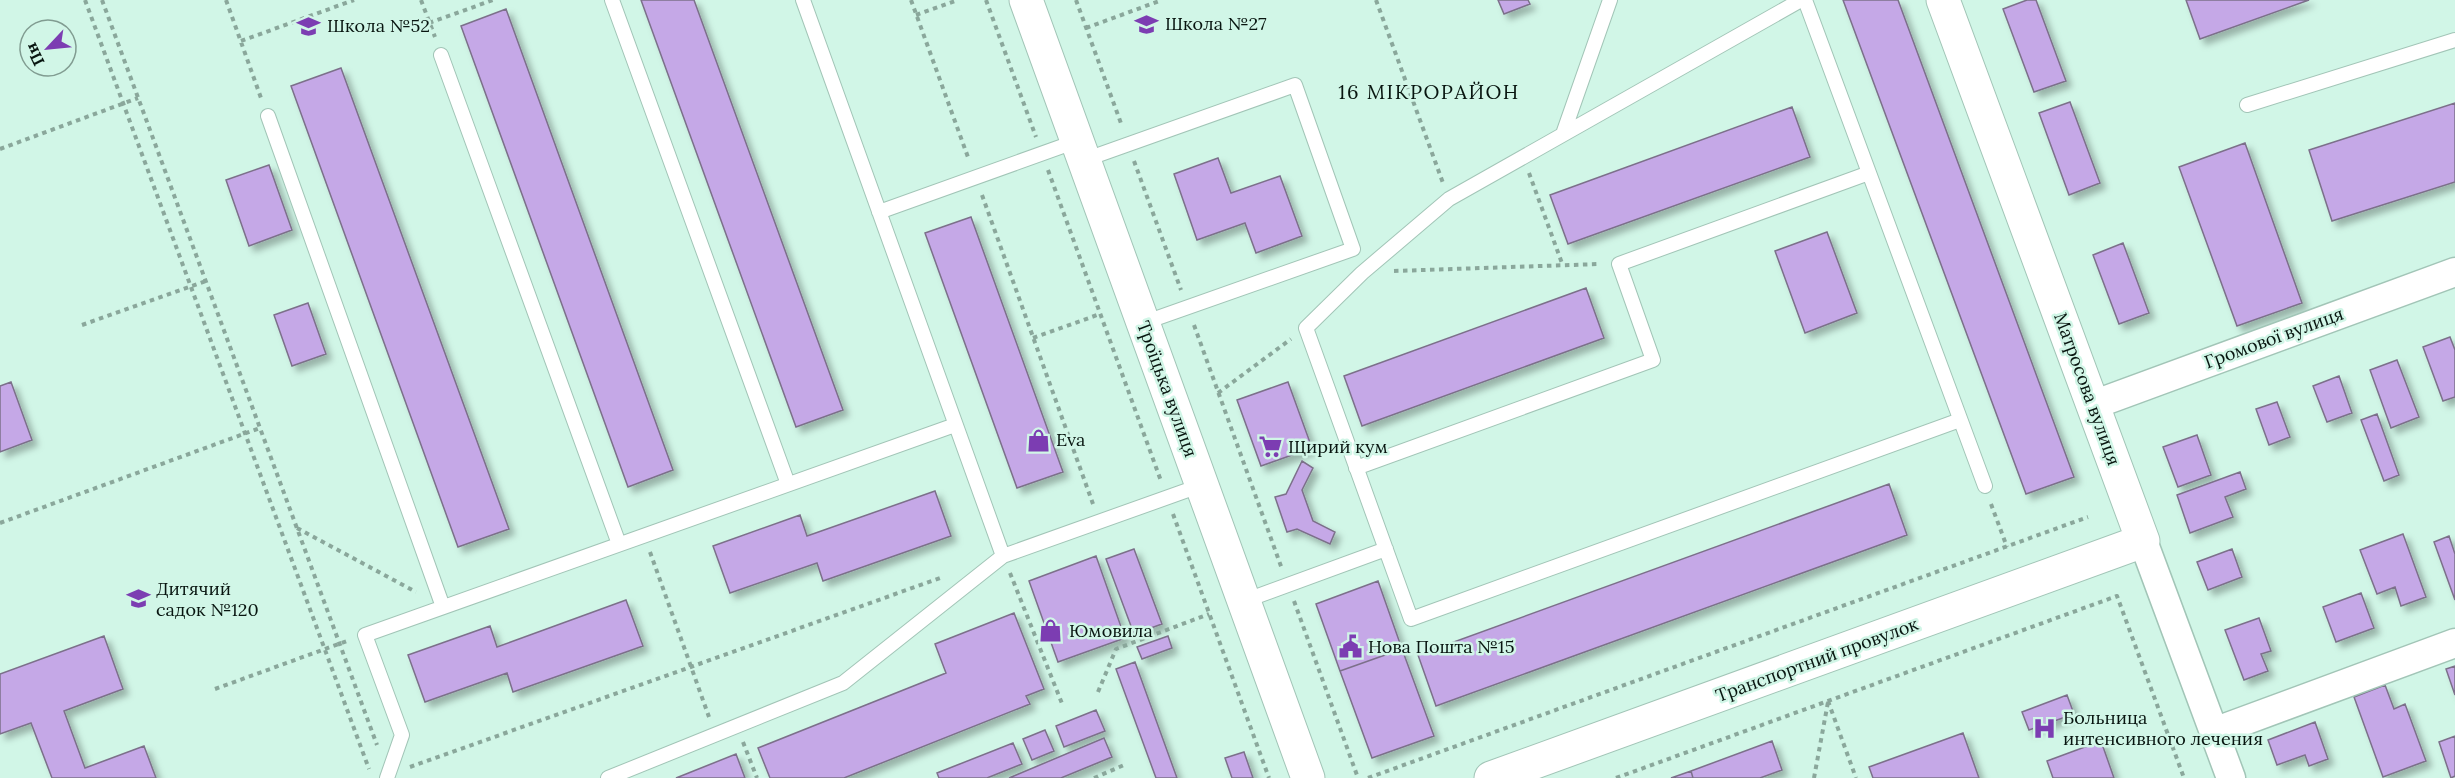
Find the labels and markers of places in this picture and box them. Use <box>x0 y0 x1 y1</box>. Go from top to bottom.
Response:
school or university icon: Школа №27 <box>1134 11 1160 37</box>
place label: Школа №27 <box>1165 12 1267 35</box>
school or university icon: Школа №52 <box>296 13 322 39</box>
place label: Школа №52 <box>327 14 430 37</box>
shop icon: Eva <box>1025 427 1051 453</box>
place label: Eva <box>1056 428 1085 451</box>
supermarket icon: Щирий кум <box>1257 434 1283 460</box>
place label: Щирий кум <box>1288 435 1388 458</box>
place label: Дитячий садок №120 <box>156 577 259 621</box>
school or university icon: Дитячий садок №120 <box>125 586 151 612</box>
shop icon: Юмовила <box>1038 618 1064 644</box>
place label: Юмовила <box>1069 619 1153 642</box>
public building icon: Нова Пошта №15 <box>1337 634 1363 660</box>
place label: Нова Пошта №15 <box>1368 635 1514 658</box>
place label: Больница интенсивного лечения <box>2063 706 2263 750</box>
hospital icon: Больница интенсивного лечения <box>2032 715 2058 741</box>

